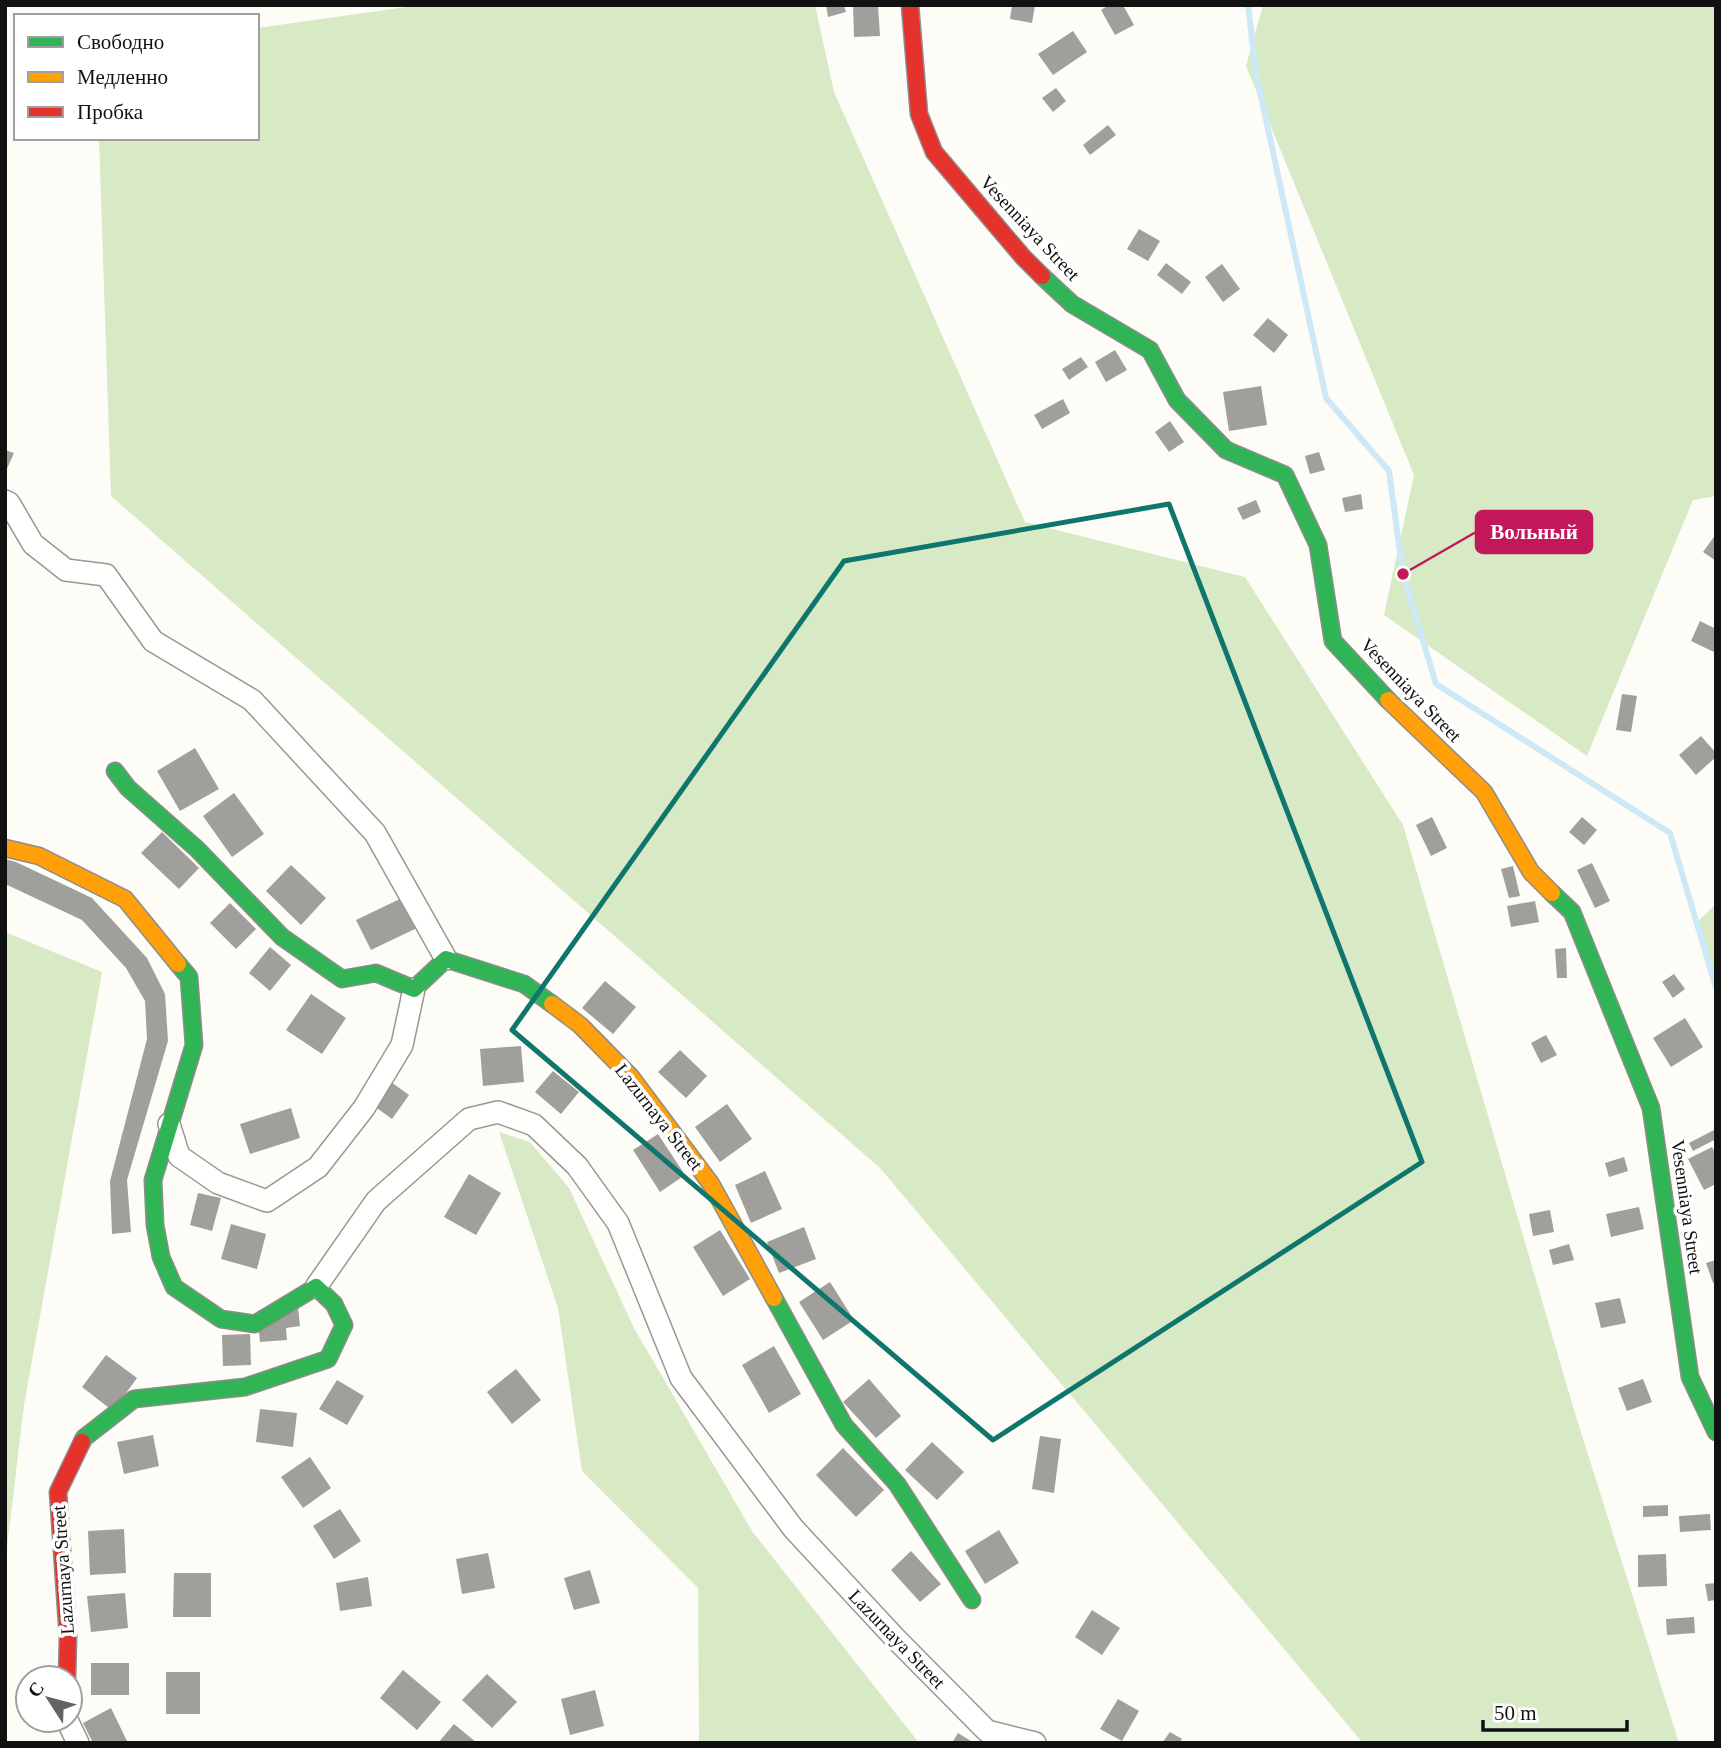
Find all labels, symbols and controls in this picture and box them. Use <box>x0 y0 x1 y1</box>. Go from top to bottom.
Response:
legend <box>14 14 259 140</box>
text: Свободно <box>77 30 164 54</box>
text: Медленно <box>77 65 168 89</box>
text: Пробка <box>77 100 144 124</box>
street label: Vesenniaya Street <box>976 171 1084 285</box>
callout: Вольный <box>1476 511 1592 553</box>
text: Вольный <box>1490 520 1578 544</box>
street label: Vesenniaya Street <box>1356 634 1466 747</box>
street label: Lazurnaya Street <box>611 1060 707 1175</box>
street label: Vesenniaya Street <box>1667 1138 1707 1276</box>
street label: Lazurnaya Street <box>48 1504 78 1635</box>
street label: Lazurnaya Street <box>845 1585 950 1693</box>
north arrow <box>14 1664 84 1734</box>
text: С <box>23 1678 48 1701</box>
scale bar <box>1483 1688 1626 1732</box>
text: 50 m <box>1494 1701 1537 1725</box>

